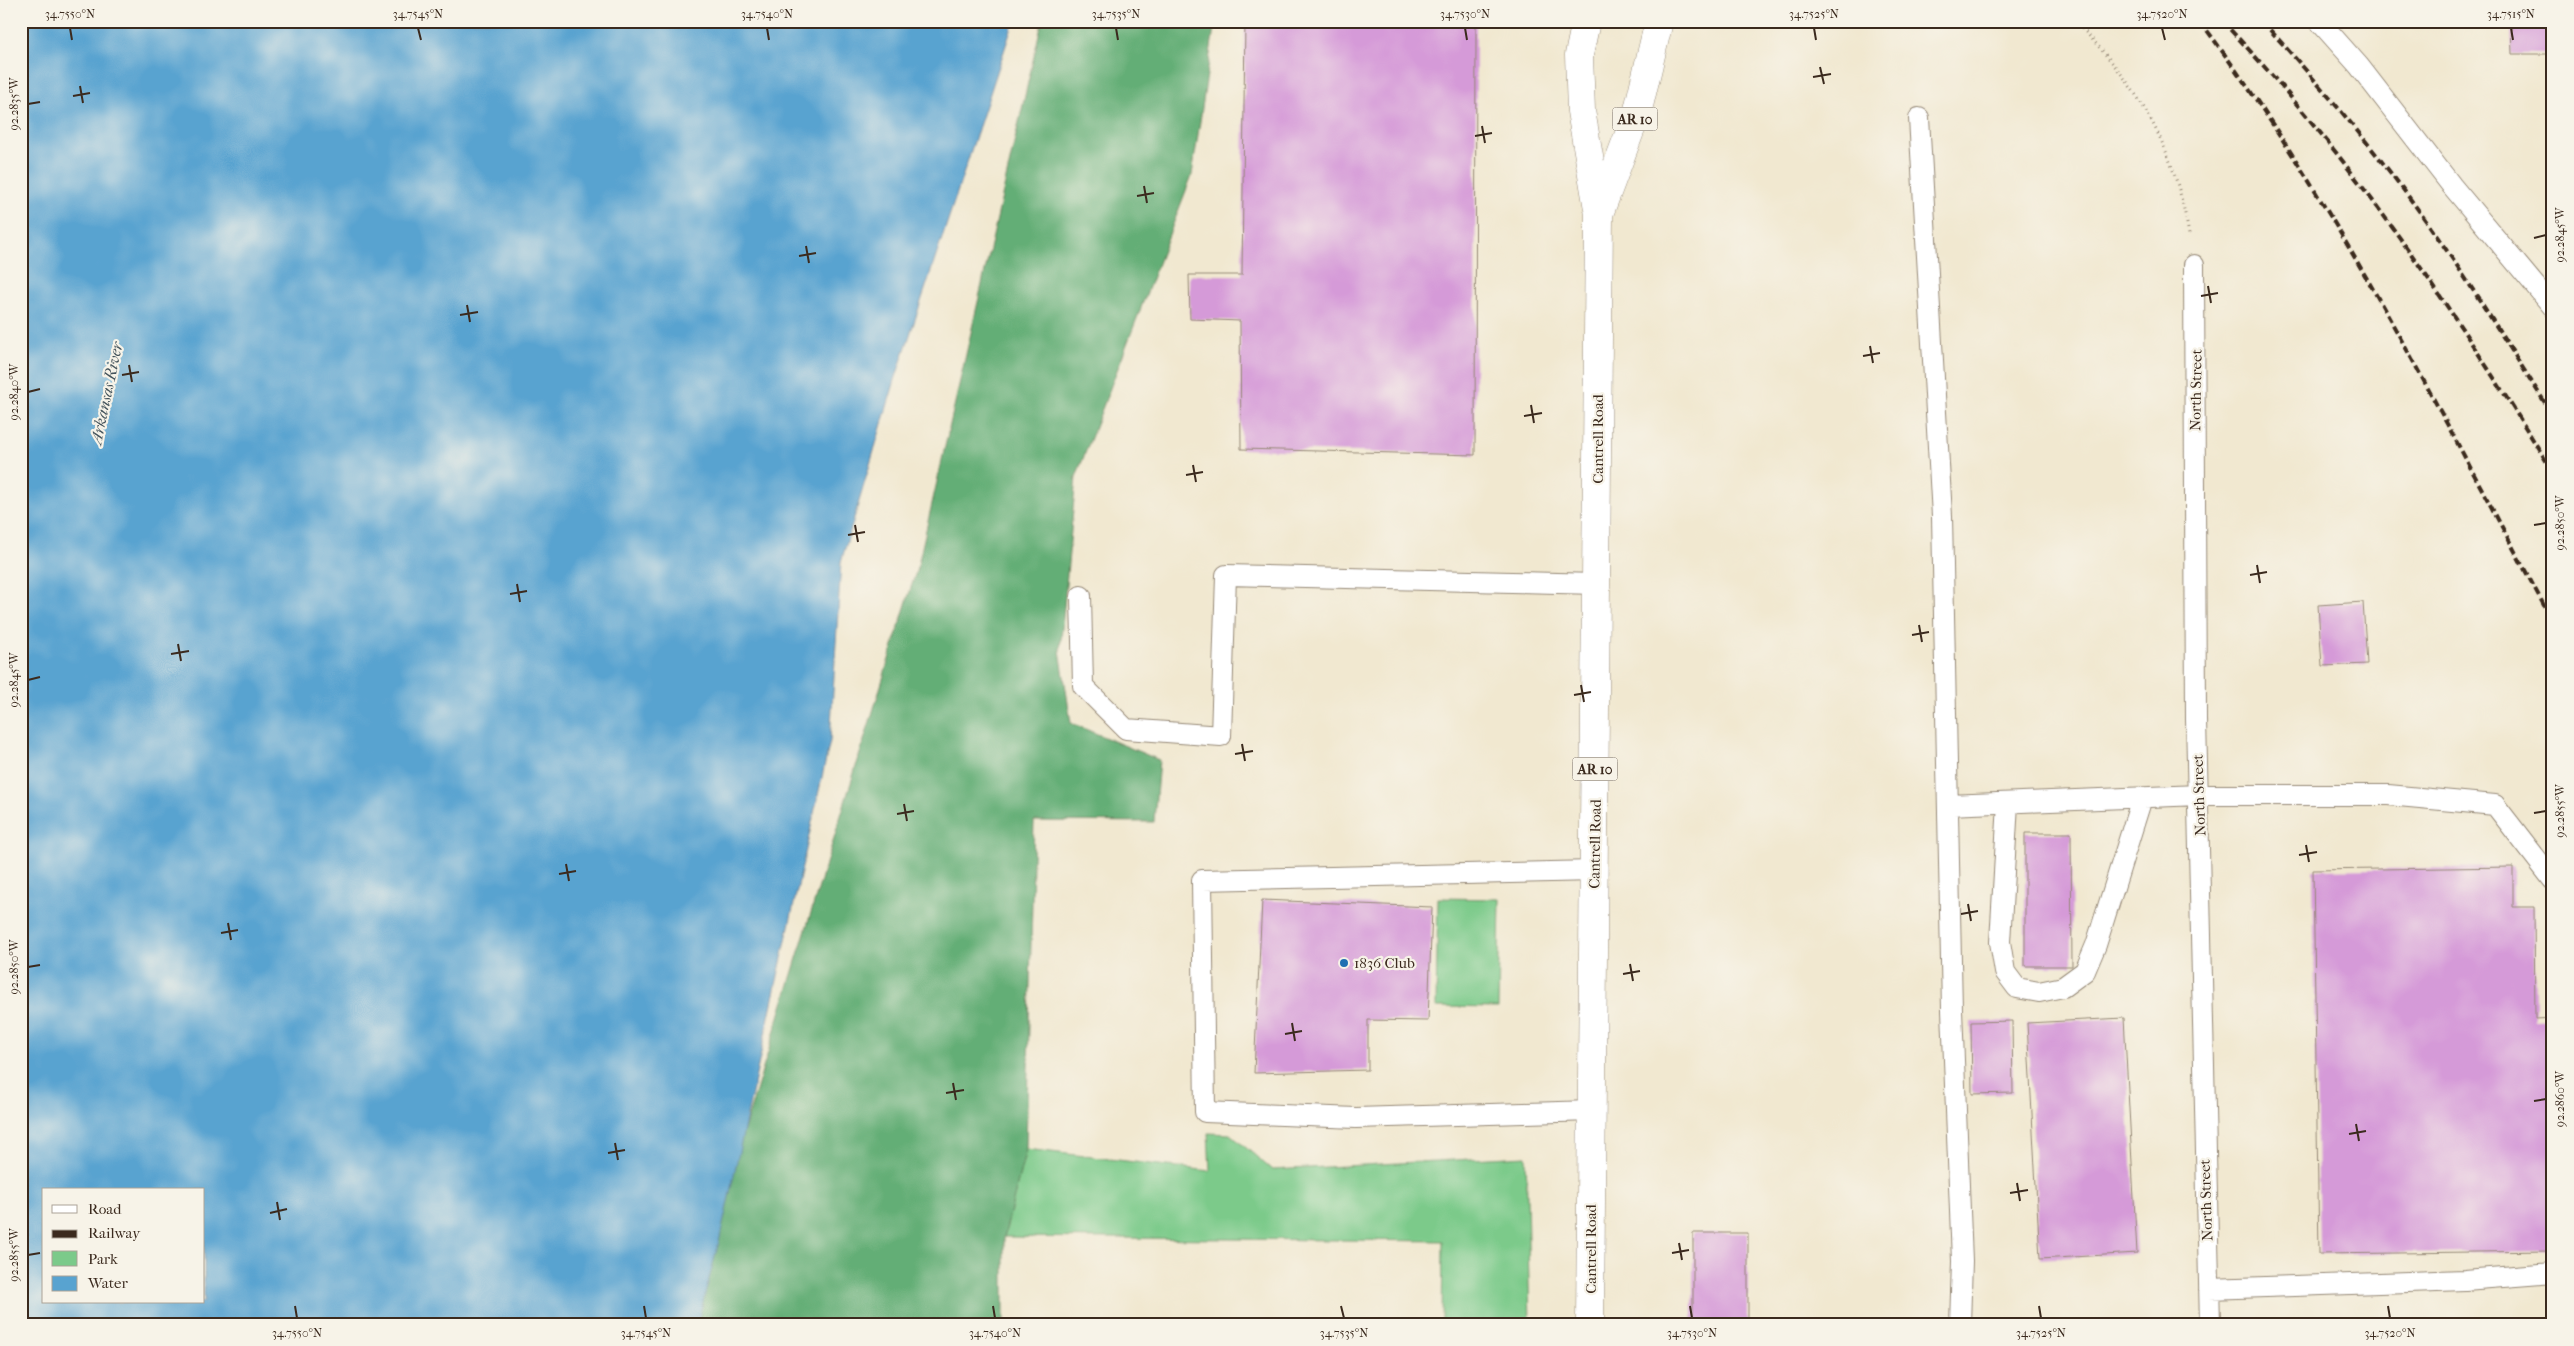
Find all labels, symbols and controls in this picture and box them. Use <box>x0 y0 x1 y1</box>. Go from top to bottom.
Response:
text: 34.7550°N <box>45 7 95 21</box>
text: 34.7545°N <box>393 7 443 21</box>
text: 34.7540°N <box>741 7 793 21</box>
text: 34.7535°N <box>1092 7 1140 21</box>
text: 34.7530°N <box>1440 7 1490 21</box>
text: 34.7525°N <box>1789 7 1839 21</box>
text: 34.7520°N <box>2136 7 2188 21</box>
text: 34.7515°N <box>2487 7 2535 21</box>
text: 92.2835°W <box>7 76 21 131</box>
road number: AR 10 <box>1612 108 1658 130</box>
text: 92.2845°W <box>2553 206 2567 263</box>
water label: Arkansas River <box>86 339 127 448</box>
street label: North Street <box>2186 348 2206 431</box>
text: 92.2840°W <box>7 362 21 420</box>
street label: Cantrell Road <box>1589 393 1607 484</box>
text: 92.2850°W <box>2553 494 2567 550</box>
text: 92.2845°W <box>7 651 21 708</box>
street label: North Street <box>2189 753 2209 836</box>
road number: AR 10 <box>1572 758 1618 781</box>
text: 92.2855°W <box>2553 783 2567 838</box>
street label: Cantrell Road <box>1585 798 1605 889</box>
text: 92.2850°W <box>7 938 21 994</box>
place label: 1836 Club <box>1354 954 1415 972</box>
marker: 1836 Club <box>1338 957 1350 969</box>
text: 92.2860°W <box>2553 1070 2567 1127</box>
street label: North Street <box>2196 1158 2216 1241</box>
legend <box>42 1188 205 1304</box>
text: Road <box>88 1200 122 1218</box>
street label: Cantrell Road <box>1582 1203 1600 1294</box>
text: Railway <box>88 1224 141 1242</box>
text: 92.2855°W <box>7 1227 21 1282</box>
text: Park <box>88 1250 118 1268</box>
text: Water <box>87 1274 128 1292</box>
text: 34.7550°N <box>272 1326 322 1340</box>
text: 34.7545°N <box>621 1326 671 1340</box>
text: 34.7540°N <box>969 1326 1021 1340</box>
text: 34.7535°N <box>1320 1326 1368 1340</box>
text: 34.7530°N <box>1667 1326 1717 1340</box>
text: 34.7525°N <box>2016 1326 2066 1340</box>
text: 34.7520°N <box>2364 1326 2416 1340</box>

